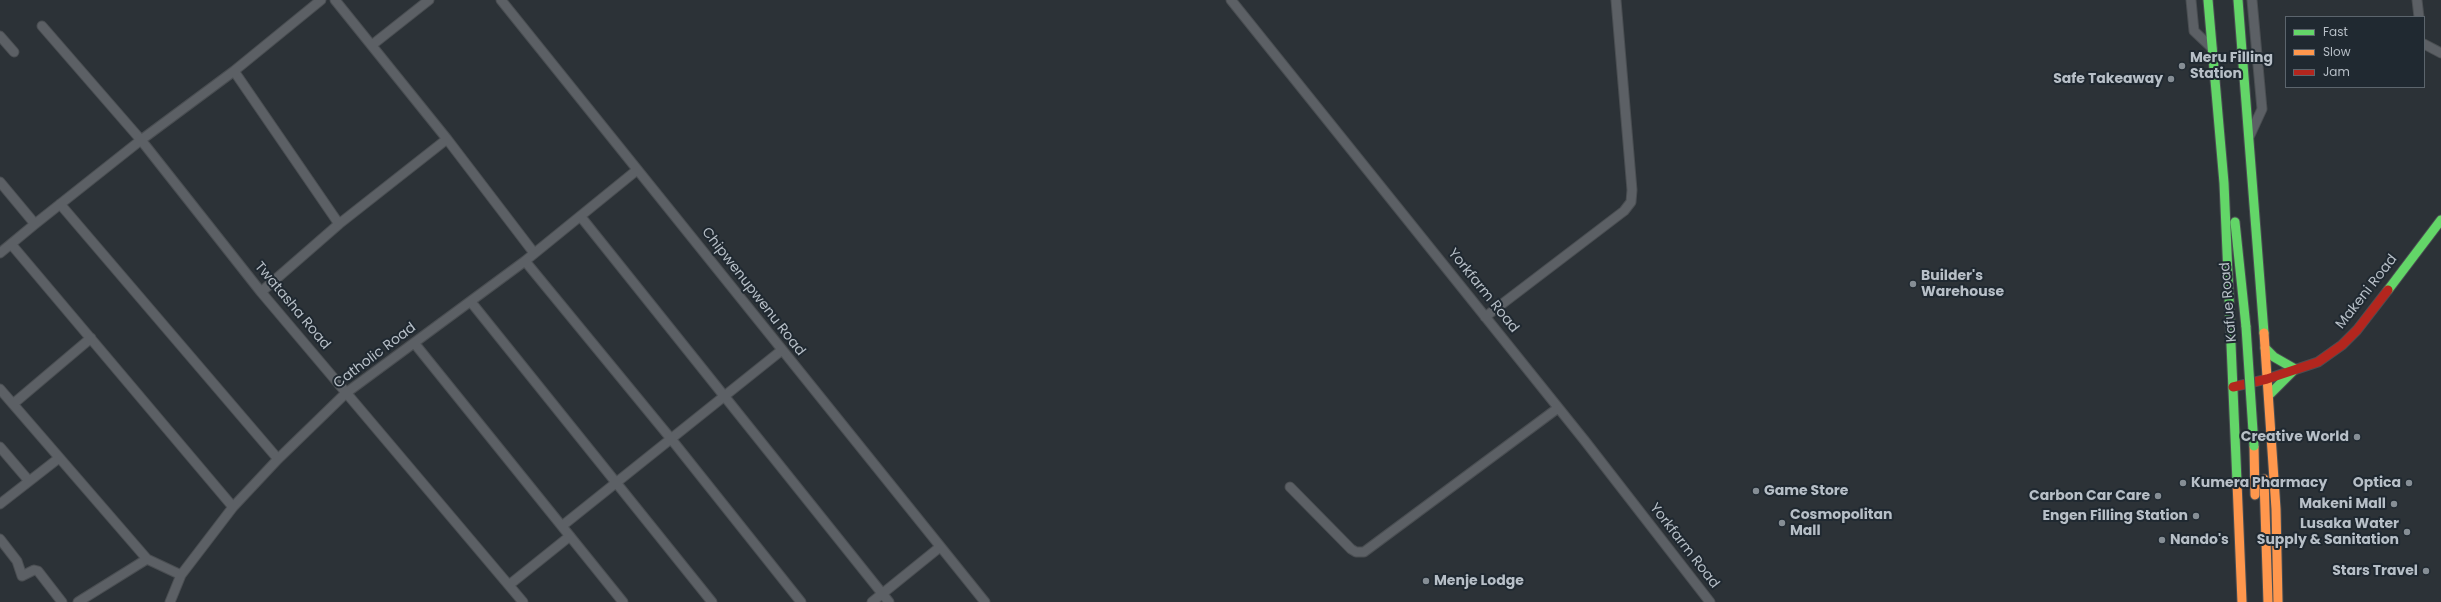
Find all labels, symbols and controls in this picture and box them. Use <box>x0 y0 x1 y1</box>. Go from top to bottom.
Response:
legend <box>2285 16 2425 88</box>
text: Fast <box>2323 23 2348 40</box>
text: Slow <box>2323 43 2351 60</box>
place label: Meru Filling Station <box>2190 50 2273 82</box>
marker: Meru Filling Station <box>2177 61 2187 71</box>
text: Jam <box>2323 63 2350 80</box>
place label: Safe Takeaway <box>2053 71 2163 87</box>
marker: Safe Takeaway <box>2166 74 2176 84</box>
street label: Chipwenupwenu Road <box>698 224 808 360</box>
street label: Yorkfarm Road <box>1444 246 1522 336</box>
street label: Makeni Road <box>2333 251 2401 333</box>
street label: Twatasha Road <box>251 259 333 353</box>
street label: Kafue Road <box>2217 261 2241 343</box>
place label: Builder's Warehouse <box>1921 268 2004 300</box>
marker: Builder's Warehouse <box>1908 279 1918 289</box>
street label: Catholic Road <box>330 320 420 392</box>
place label: Creative World <box>2241 429 2349 445</box>
marker: Creative World <box>2352 432 2362 442</box>
place label: Kumera Pharmacy <box>2191 475 2327 491</box>
place label: Optica <box>2353 475 2401 491</box>
marker: Kumera Pharmacy <box>2178 478 2188 488</box>
marker: Optica <box>2404 478 2414 488</box>
place label: Game Store <box>1764 483 1848 499</box>
marker: Game Store <box>1751 486 1761 496</box>
place label: Carbon Car Care <box>2029 488 2150 504</box>
marker: Carbon Car Care <box>2153 491 2163 501</box>
place label: Makeni Mall <box>2299 496 2386 512</box>
marker: Makeni Mall <box>2389 499 2399 509</box>
street label: Yorkfarm Road <box>1646 500 1722 592</box>
place label: Cosmopolitan Mall <box>1790 507 1892 540</box>
place label: Engen Filling Station <box>2042 508 2188 524</box>
marker: Engen Filling Station <box>2191 511 2201 521</box>
place label: Lusaka Water Supply & Sanitation <box>2257 516 2399 548</box>
marker: Cosmopolitan Mall <box>1777 518 1787 528</box>
marker: Lusaka Water Supply & Sanitation <box>2402 527 2412 537</box>
place label: Nando's <box>2170 532 2229 548</box>
marker: Nando's <box>2157 535 2167 545</box>
place label: Stars Travel <box>2332 563 2418 579</box>
marker: Stars Travel <box>2421 566 2431 576</box>
place label: Menje Lodge <box>1434 573 1524 589</box>
marker: Menje Lodge <box>1421 576 1431 586</box>

